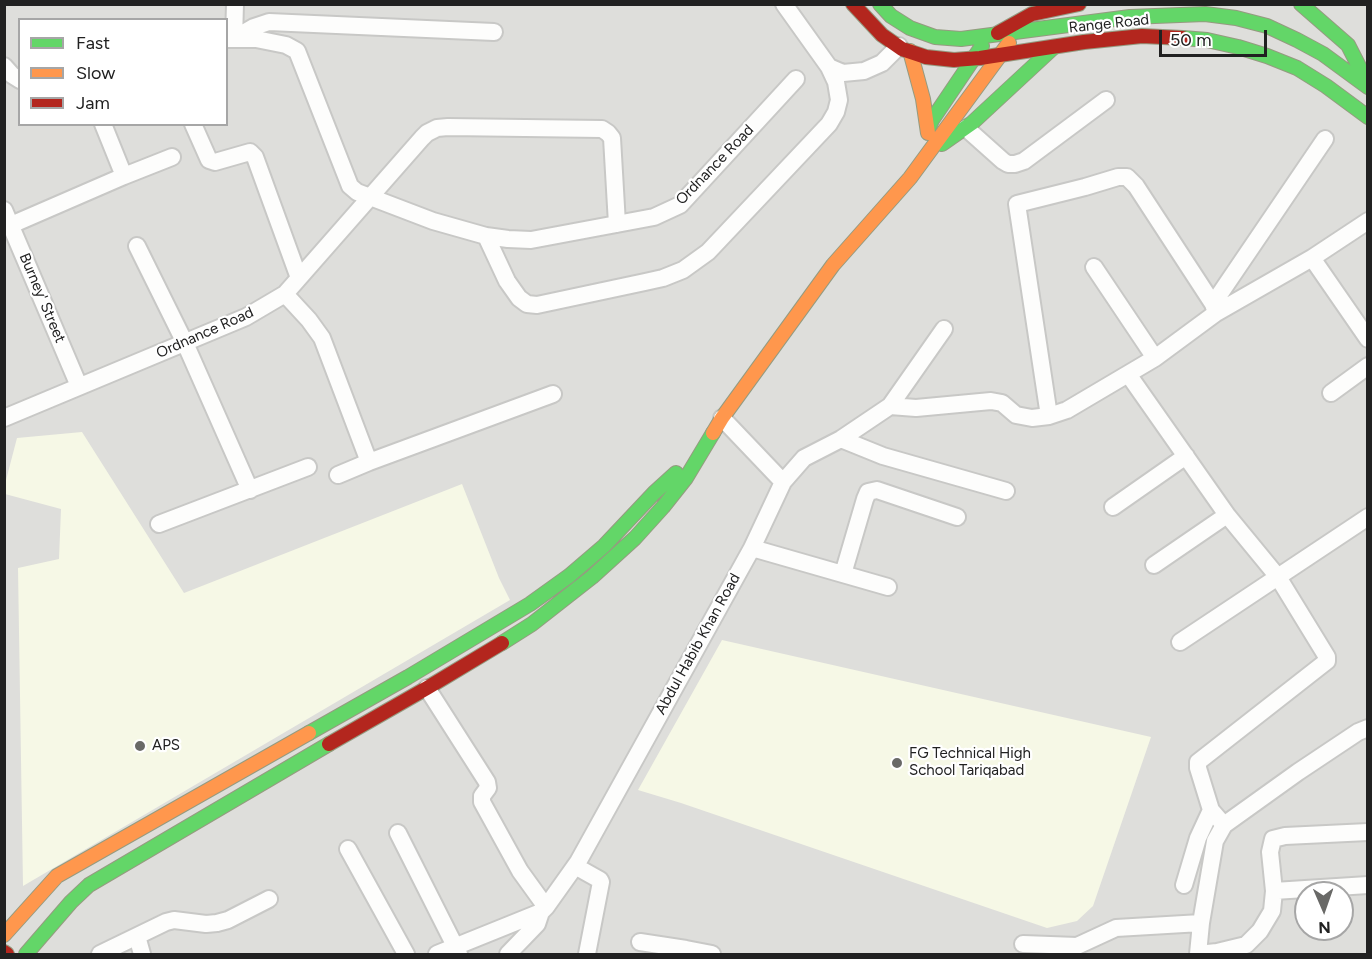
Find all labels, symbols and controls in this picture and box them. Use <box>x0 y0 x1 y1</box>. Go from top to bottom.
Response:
street label: Range Road <box>1068 11 1150 37</box>
legend <box>18 18 228 126</box>
scale bar <box>1162 18 1270 56</box>
text: 50 m <box>1170 29 1212 51</box>
text: Fast <box>76 32 110 54</box>
text: Slow <box>76 62 115 84</box>
text: Jam <box>76 92 110 114</box>
street label: Ordnance Road <box>672 121 758 209</box>
street label: Burney' Street <box>15 251 69 345</box>
street label: Ordnance Road <box>154 304 256 362</box>
street label: Abdul Habib Khan Road <box>652 570 744 718</box>
place label: APS <box>152 737 180 755</box>
marker: APS <box>133 739 147 753</box>
place label: FG Technical High School Tariqabad <box>909 745 1031 780</box>
marker: FG Technical High School Tariqabad <box>890 756 904 770</box>
north arrow <box>1294 881 1354 941</box>
text: N <box>1318 918 1331 937</box>

